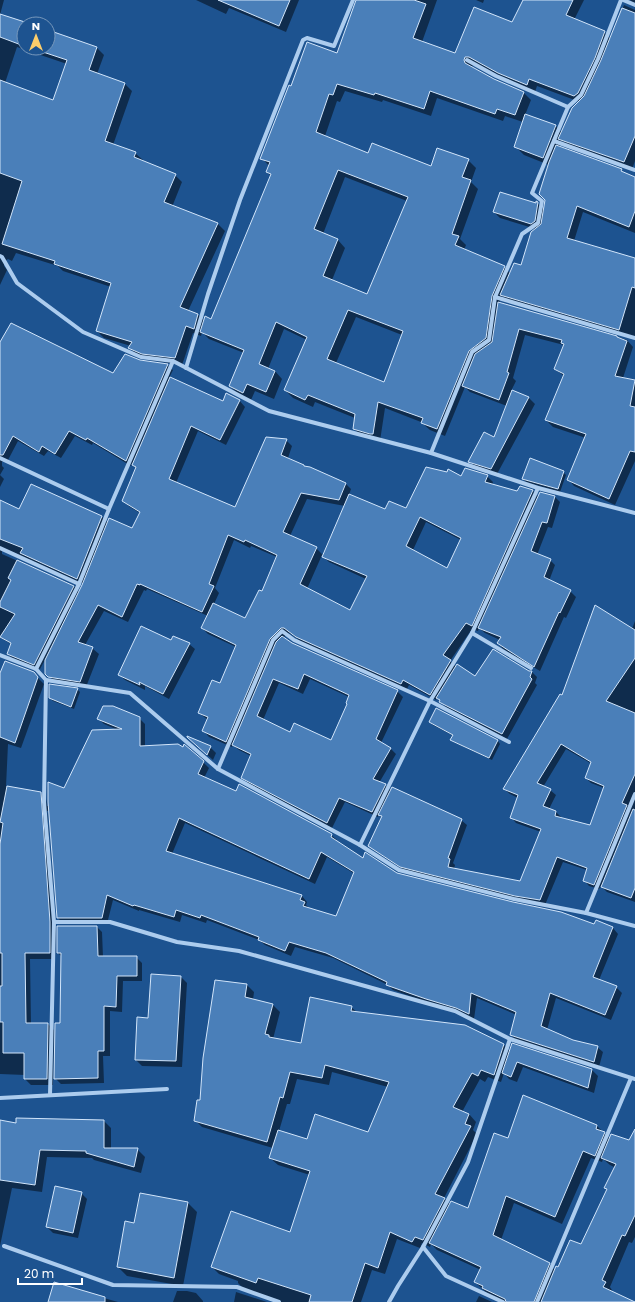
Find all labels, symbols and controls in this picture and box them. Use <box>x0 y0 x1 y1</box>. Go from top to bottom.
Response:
north arrow <box>16 16 56 56</box>
text: N <box>32 18 40 34</box>
scale bar <box>18 1260 82 1286</box>
text: 20 m <box>24 1265 54 1282</box>

